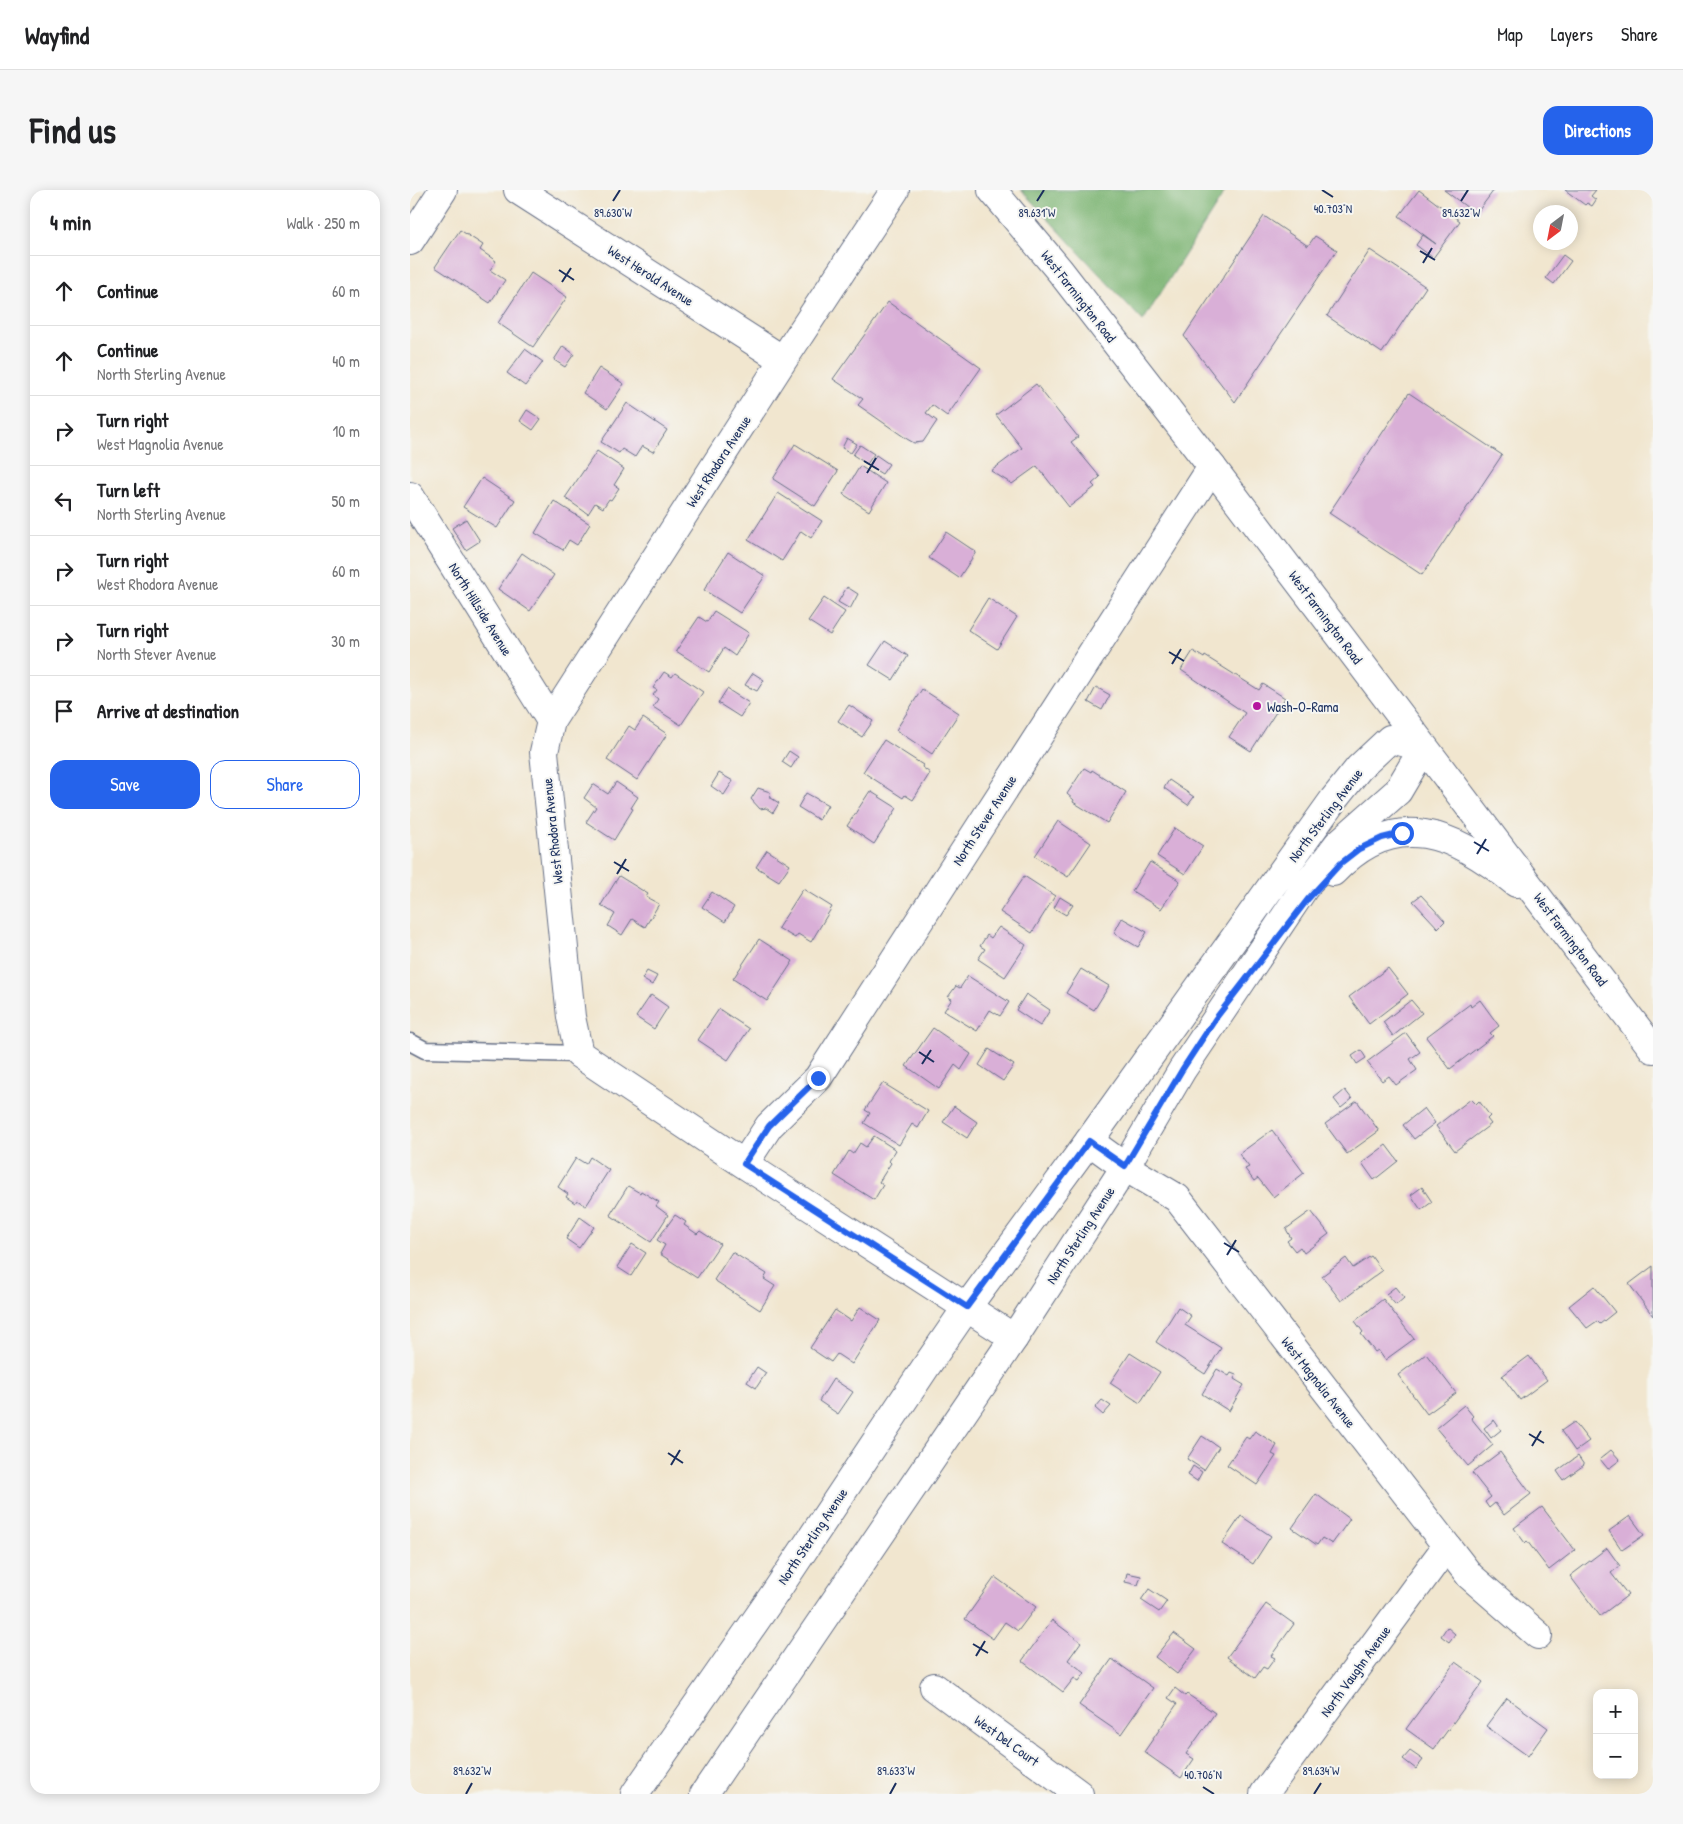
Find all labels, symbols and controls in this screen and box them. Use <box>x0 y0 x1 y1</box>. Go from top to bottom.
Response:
text: Wayfind <box>25 19 89 51</box>
text: Map <box>1497 22 1523 47</box>
text: Layers <box>1551 22 1593 47</box>
text: Share <box>1621 22 1658 47</box>
button: Directions <box>1543 106 1653 155</box>
text: Find us <box>30 107 116 154</box>
text: 40.703°N <box>1314 200 1352 217</box>
text: 89.630°W <box>594 204 633 221</box>
text: 89.631°W <box>1019 204 1056 221</box>
text: 89.632°W <box>1442 204 1481 221</box>
north arrow <box>1533 205 1578 250</box>
text: 4 min <box>50 208 91 237</box>
text: Walk · 250 m <box>286 212 360 234</box>
street label: West Herold Avenue <box>604 240 698 310</box>
street label: West Farmington Road <box>1036 246 1121 347</box>
icon: ahead <box>50 277 78 305</box>
text: Continue <box>97 278 158 304</box>
text: 60 m <box>332 280 360 302</box>
text: Continue <box>97 337 158 363</box>
icon: ahead <box>50 347 78 375</box>
text: 40 m <box>332 350 360 372</box>
text: North Sterling Avenue <box>97 363 226 385</box>
text: Turn right <box>97 407 168 433</box>
street label: West Rhodora Avenue <box>681 411 755 511</box>
icon: right <box>50 417 78 445</box>
text: 10 m <box>332 420 360 442</box>
text: West Magnolia Avenue <box>97 433 224 455</box>
text: Turn left <box>97 477 160 503</box>
icon: left <box>50 487 78 515</box>
text: 50 m <box>332 490 360 512</box>
text: North Sterling Avenue <box>97 503 226 525</box>
text: Turn right <box>97 547 168 573</box>
icon: right <box>50 557 78 585</box>
street label: North Hillside Avenue <box>445 559 517 660</box>
text: 60 m <box>332 560 360 582</box>
street label: West Farmington Road <box>1284 567 1368 668</box>
text: West Rhodora Avenue <box>97 573 218 595</box>
text: Turn right <box>97 617 168 643</box>
icon: right <box>50 627 78 655</box>
text: 30 m <box>331 630 360 652</box>
text: North Stever Avenue <box>97 643 216 665</box>
icon: arrive <box>50 697 78 725</box>
place label: Wash-O-Rama <box>1267 697 1339 716</box>
text: Arrive at destination <box>97 698 239 724</box>
marker: Wash-O-Rama <box>1251 700 1263 712</box>
button: Save <box>50 760 200 809</box>
button: Share <box>210 760 360 809</box>
street label: North Sterling Avenue <box>1283 764 1368 866</box>
street label: North Stever Avenue <box>948 771 1021 869</box>
street label: West Rhodora Avenue <box>537 777 567 885</box>
route start <box>1391 822 1414 845</box>
street label: West Farmington Road <box>1529 889 1613 990</box>
route end <box>807 1067 830 1090</box>
street label: North Sterling Avenue <box>1041 1182 1120 1288</box>
street label: West Magnolia Avenue <box>1277 1333 1361 1432</box>
street label: North Sterling Avenue <box>773 1484 852 1589</box>
street label: North Vaughn Avenue <box>1315 1621 1396 1721</box>
map controls <box>1593 1689 1638 1779</box>
button: + <box>1593 1689 1638 1734</box>
street label: West Del Court <box>971 1710 1043 1770</box>
button: − <box>1593 1734 1638 1779</box>
text: 89.632°W <box>453 1762 492 1779</box>
text: 89.633°W <box>877 1762 916 1779</box>
text: 89.634°W <box>1302 1762 1340 1779</box>
text: 40.706°N <box>1184 1766 1222 1783</box>

